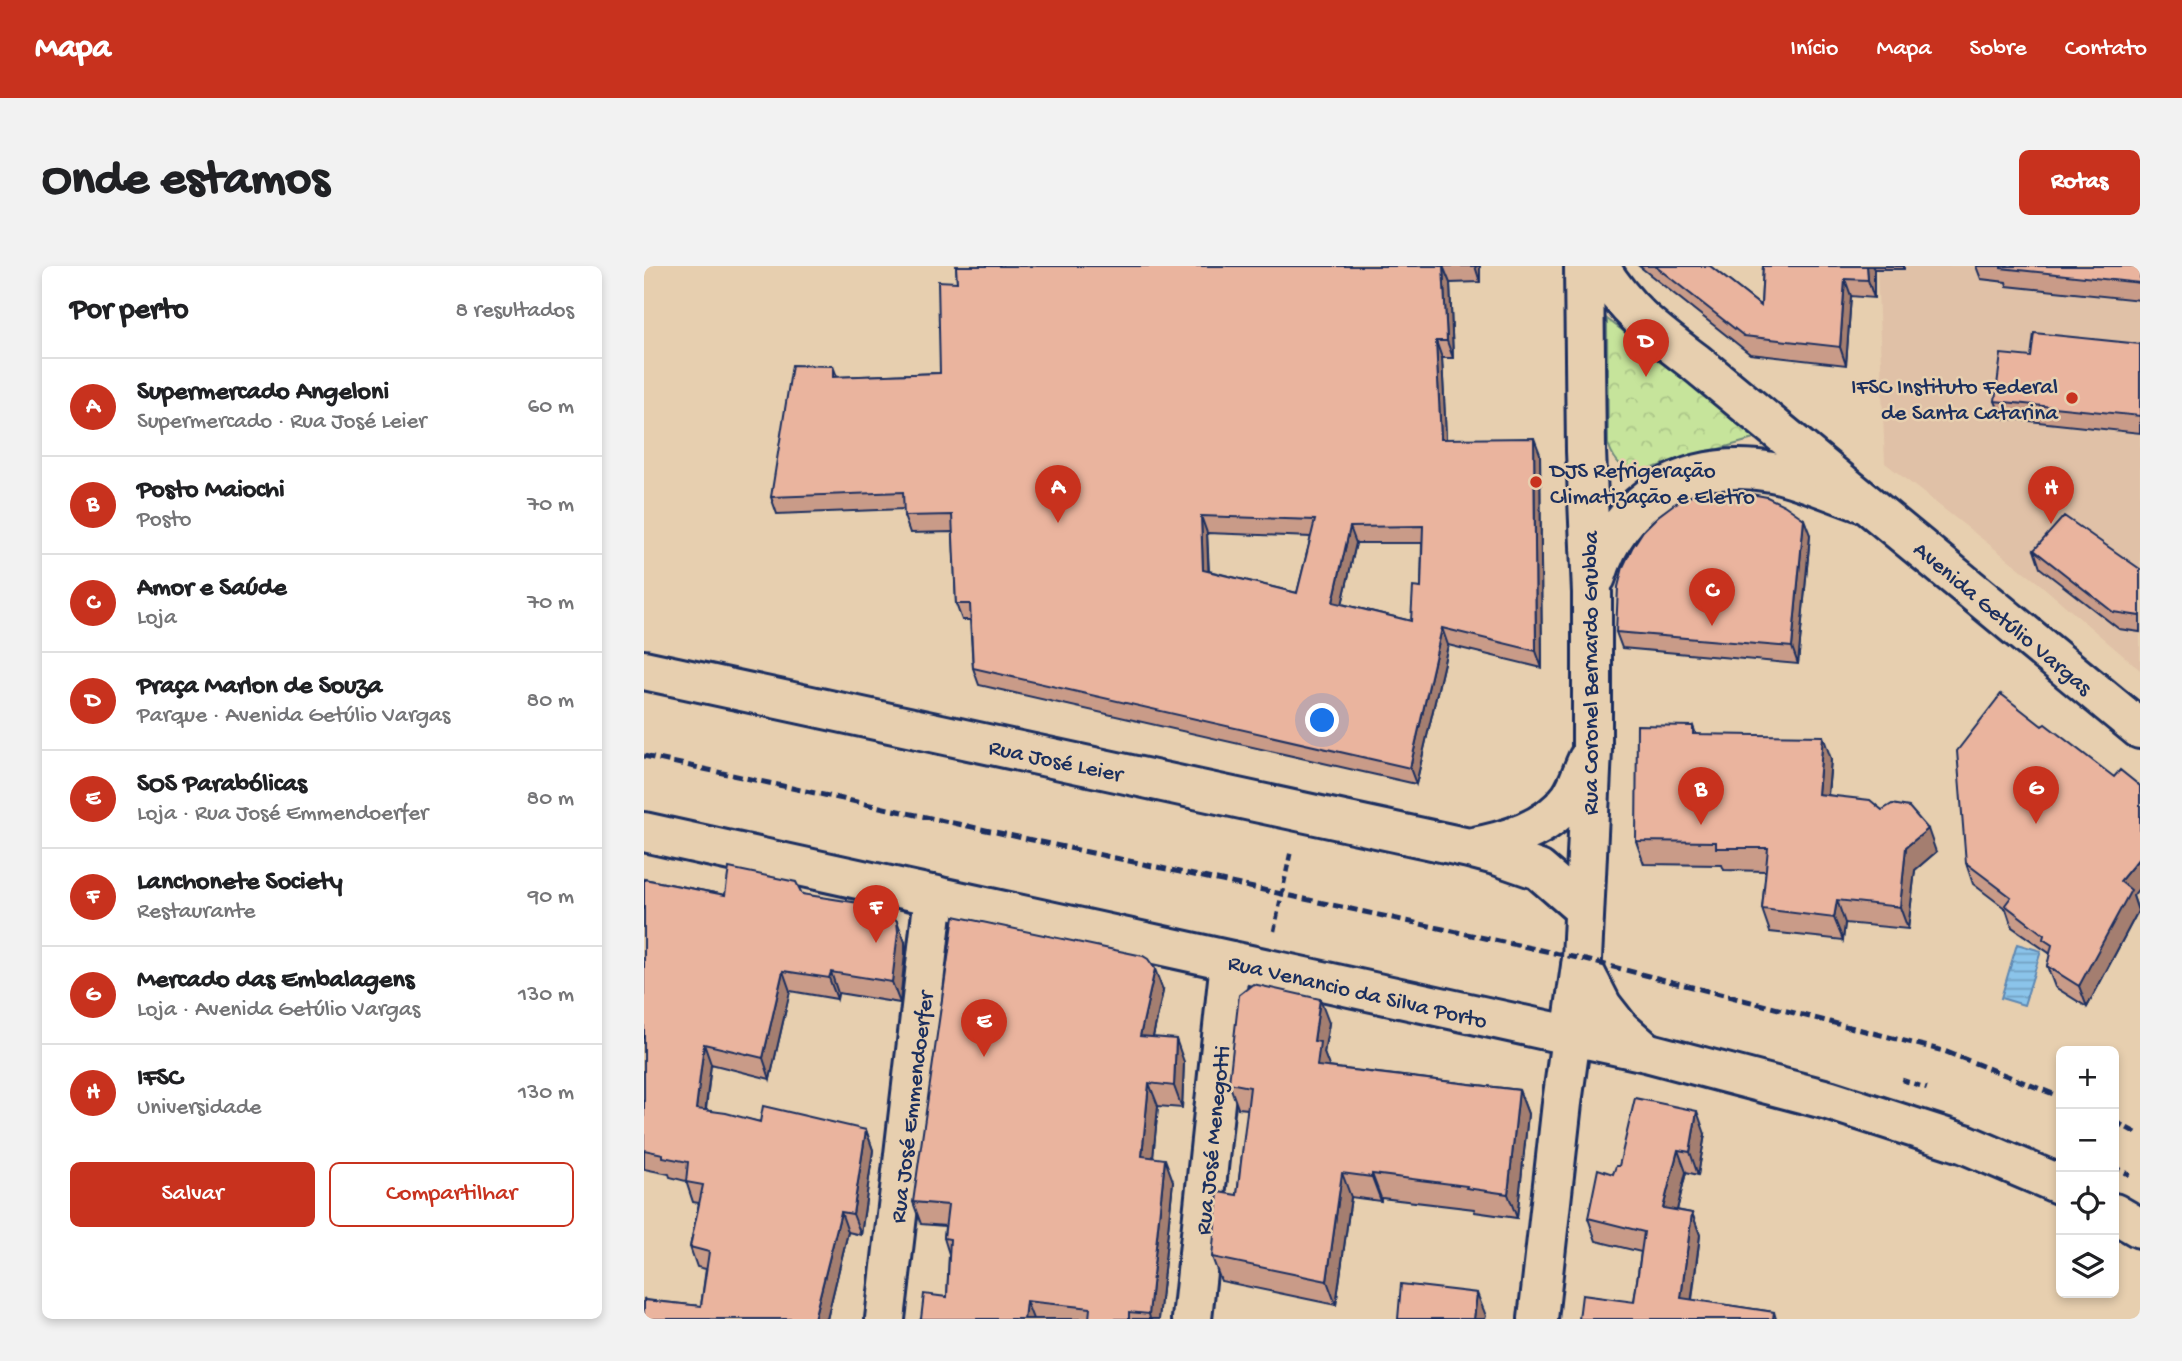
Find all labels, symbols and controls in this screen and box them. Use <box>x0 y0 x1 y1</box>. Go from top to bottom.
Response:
text: Mapa <box>35 30 111 68</box>
text: Início <box>1790 35 1838 64</box>
text: Mapa <box>1876 35 1932 64</box>
text: Sobre <box>1970 35 2027 64</box>
text: Contato <box>2065 35 2147 64</box>
button: Rotas <box>2019 150 2140 215</box>
text: Onde estamos <box>42 153 329 211</box>
text: Por perto <box>70 294 189 329</box>
text: 8 resultados <box>456 298 574 325</box>
pin: D <box>1623 319 1669 377</box>
place label: IFSC Instituto Federal de Santa Catarina <box>1851 375 2059 428</box>
text: Supermercado Angeloni <box>137 378 389 409</box>
marker: IFSC Instituto Federal de Santa Catarina <box>2064 390 2080 406</box>
text: A <box>86 394 100 421</box>
text: 60 m <box>528 394 574 421</box>
text: Supermercado · Rua José Leier <box>137 409 427 436</box>
place label: DJS Refrigeração Climatização e Eletro <box>1548 459 1755 512</box>
pin: A <box>1035 465 1081 523</box>
pin: H <box>2028 466 2074 524</box>
marker: DJS Refrigeração Climatização e Eletro <box>1528 474 1544 490</box>
text: Posto Maiochi <box>137 476 285 507</box>
text: B <box>87 492 99 519</box>
text: 70 m <box>527 492 574 519</box>
text: Posto <box>137 507 191 534</box>
street label: Rua Coronel Bernardo Grubba <box>1579 530 1606 815</box>
street label: Avenida Getúlio Vargas <box>1907 537 2097 703</box>
pin: C <box>1689 568 1735 626</box>
text: Amor e Saúde <box>137 574 287 605</box>
text: C <box>87 590 99 617</box>
text: 70 m <box>527 590 574 617</box>
text: Loja <box>137 605 177 632</box>
text: Praça Marlon de Souza <box>137 672 382 703</box>
text: D <box>86 688 101 715</box>
text: 80 m <box>527 688 574 715</box>
text: Parque · Avenida Getúlio Vargas <box>137 703 450 730</box>
your location <box>1305 703 1339 737</box>
street label: Rua José Leier <box>986 735 1127 790</box>
pin: G <box>2013 766 2059 824</box>
pin: B <box>1678 767 1724 825</box>
text: SOS Parabólicas <box>137 770 307 801</box>
text: E <box>86 786 100 813</box>
text: 80 m <box>527 786 574 813</box>
text: Loja · Rua José Emmendoerfer <box>137 801 428 828</box>
text: Lanchonete Society <box>137 868 342 899</box>
text: F <box>87 884 99 911</box>
text: 90 m <box>528 884 574 911</box>
pin: F <box>853 885 899 943</box>
text: Restaurante <box>137 899 255 926</box>
street label: Rua Venancio da Silva Porto <box>1225 950 1490 1036</box>
text: Mercado das Embalagens <box>137 966 414 997</box>
text: G <box>86 982 100 1009</box>
text: 130 m <box>518 982 574 1009</box>
street label: Rua José Emmendoerfer <box>886 988 941 1225</box>
text: Loja · Avenida Getúlio Vargas <box>137 997 420 1024</box>
pin: E <box>961 999 1007 1057</box>
street label: Rua José Menegotti <box>1191 1044 1238 1236</box>
map controls <box>2056 1046 2119 1298</box>
button: + <box>2056 1046 2119 1109</box>
text: IFSC <box>137 1064 183 1095</box>
text: H <box>86 1080 100 1107</box>
text: 130 m <box>518 1080 574 1107</box>
text: Universidade <box>137 1095 261 1122</box>
button: − <box>2056 1109 2119 1172</box>
button: Salvar <box>70 1162 315 1227</box>
button: Compartilhar <box>329 1162 574 1227</box>
button: locate <box>2056 1172 2119 1235</box>
button: layers <box>2056 1235 2119 1298</box>

